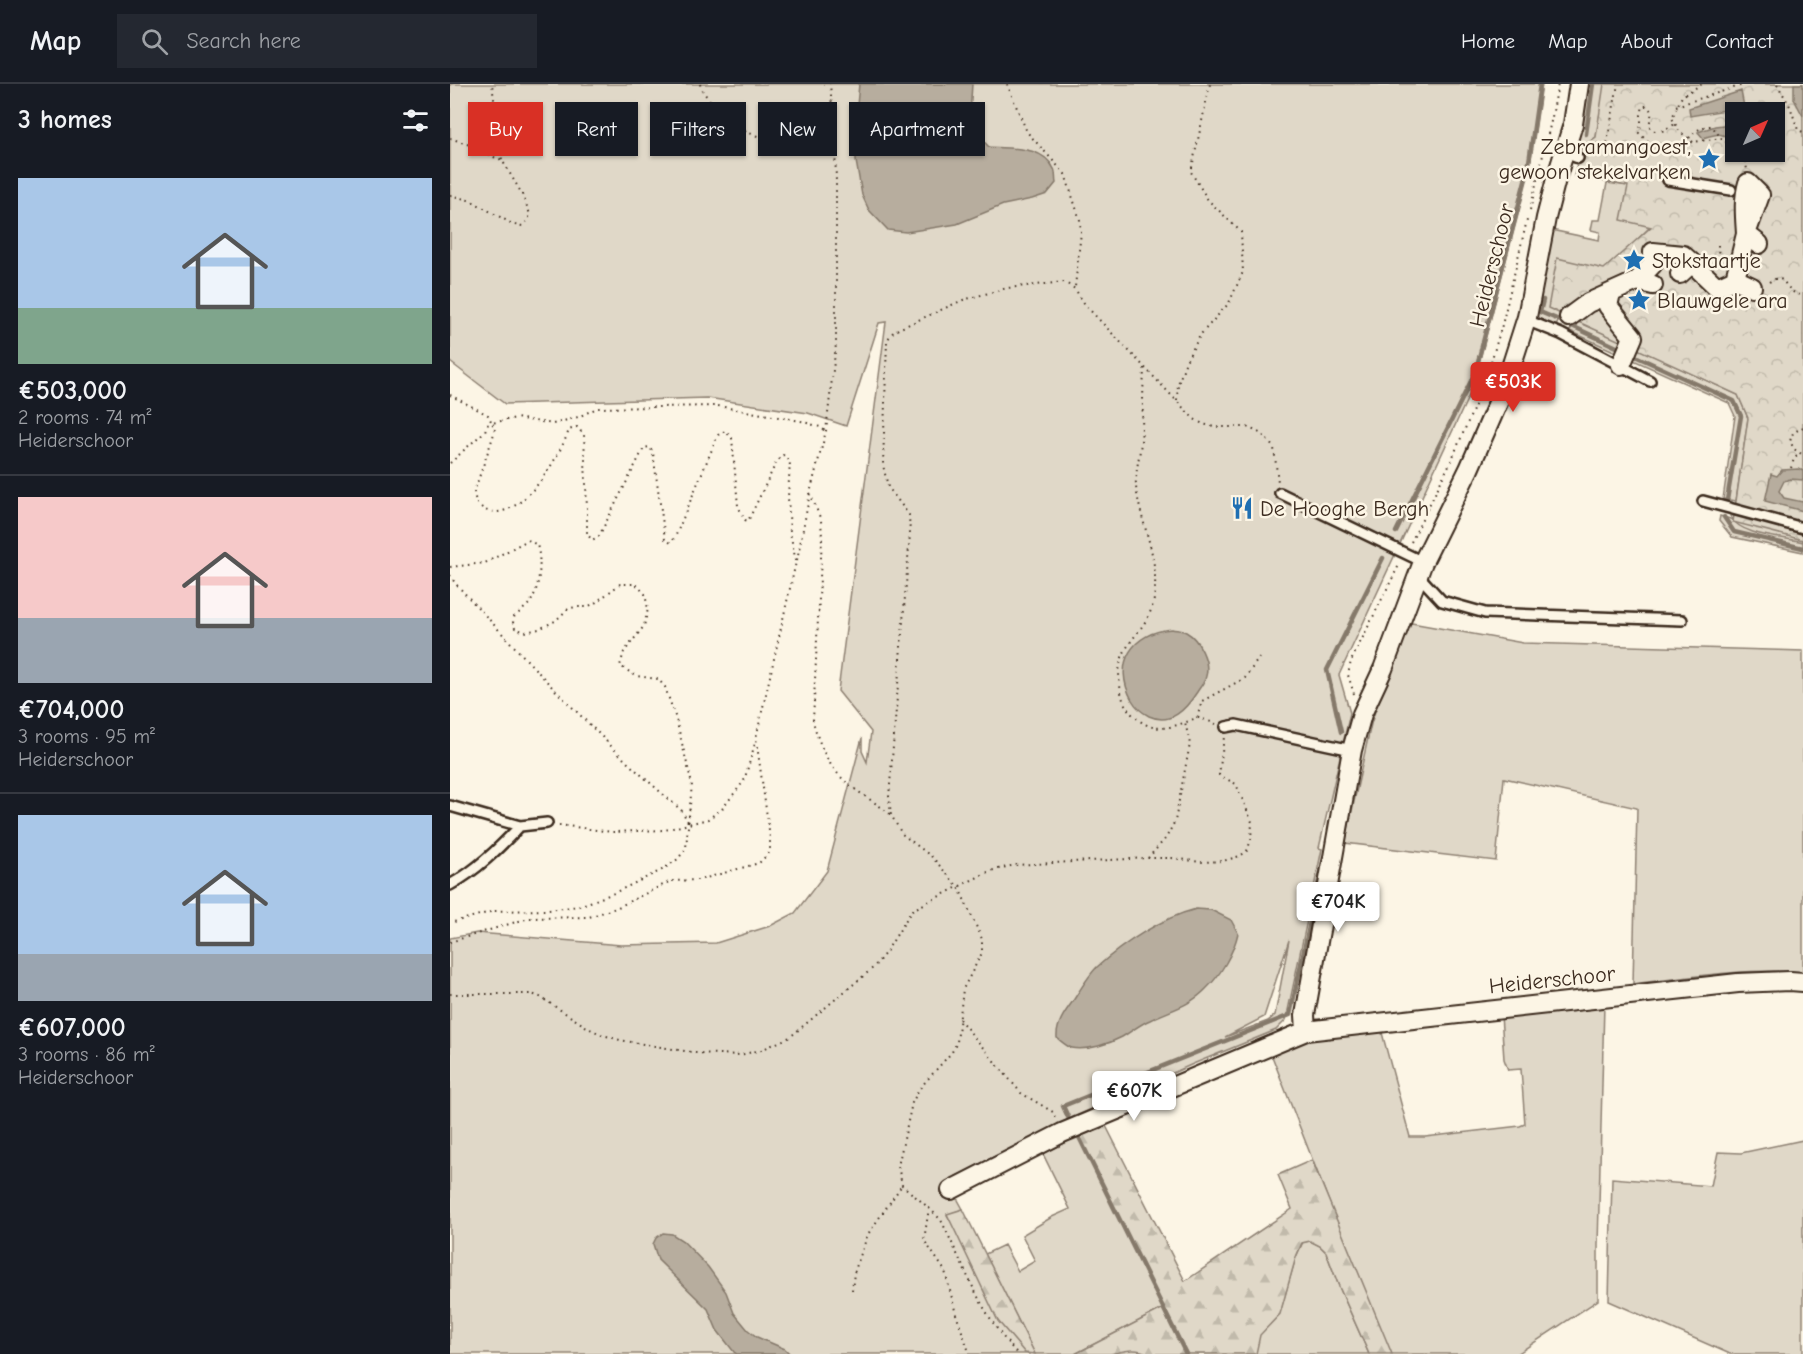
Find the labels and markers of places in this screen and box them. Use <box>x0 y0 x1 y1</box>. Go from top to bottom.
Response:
place label: Zebramangoest, gewoon stekelvarken <box>1499 134 1691 185</box>
place icon: Zebramangoest, gewoon stekelvarken <box>1696 146 1722 172</box>
place icon: Stokstaartje <box>1621 247 1647 273</box>
place label: Stokstaartje <box>1652 248 1761 274</box>
place icon: Blauwgele ara <box>1626 287 1652 313</box>
place label: Blauwgele ara <box>1657 288 1788 314</box>
pin: €503K <box>1471 362 1555 413</box>
restaurant icon: De Hooghe Bergh <box>1229 495 1255 521</box>
place label: De Hooghe Bergh <box>1260 496 1429 522</box>
pin: €704K <box>1296 882 1380 933</box>
pin: €607K <box>1092 1071 1176 1122</box>

